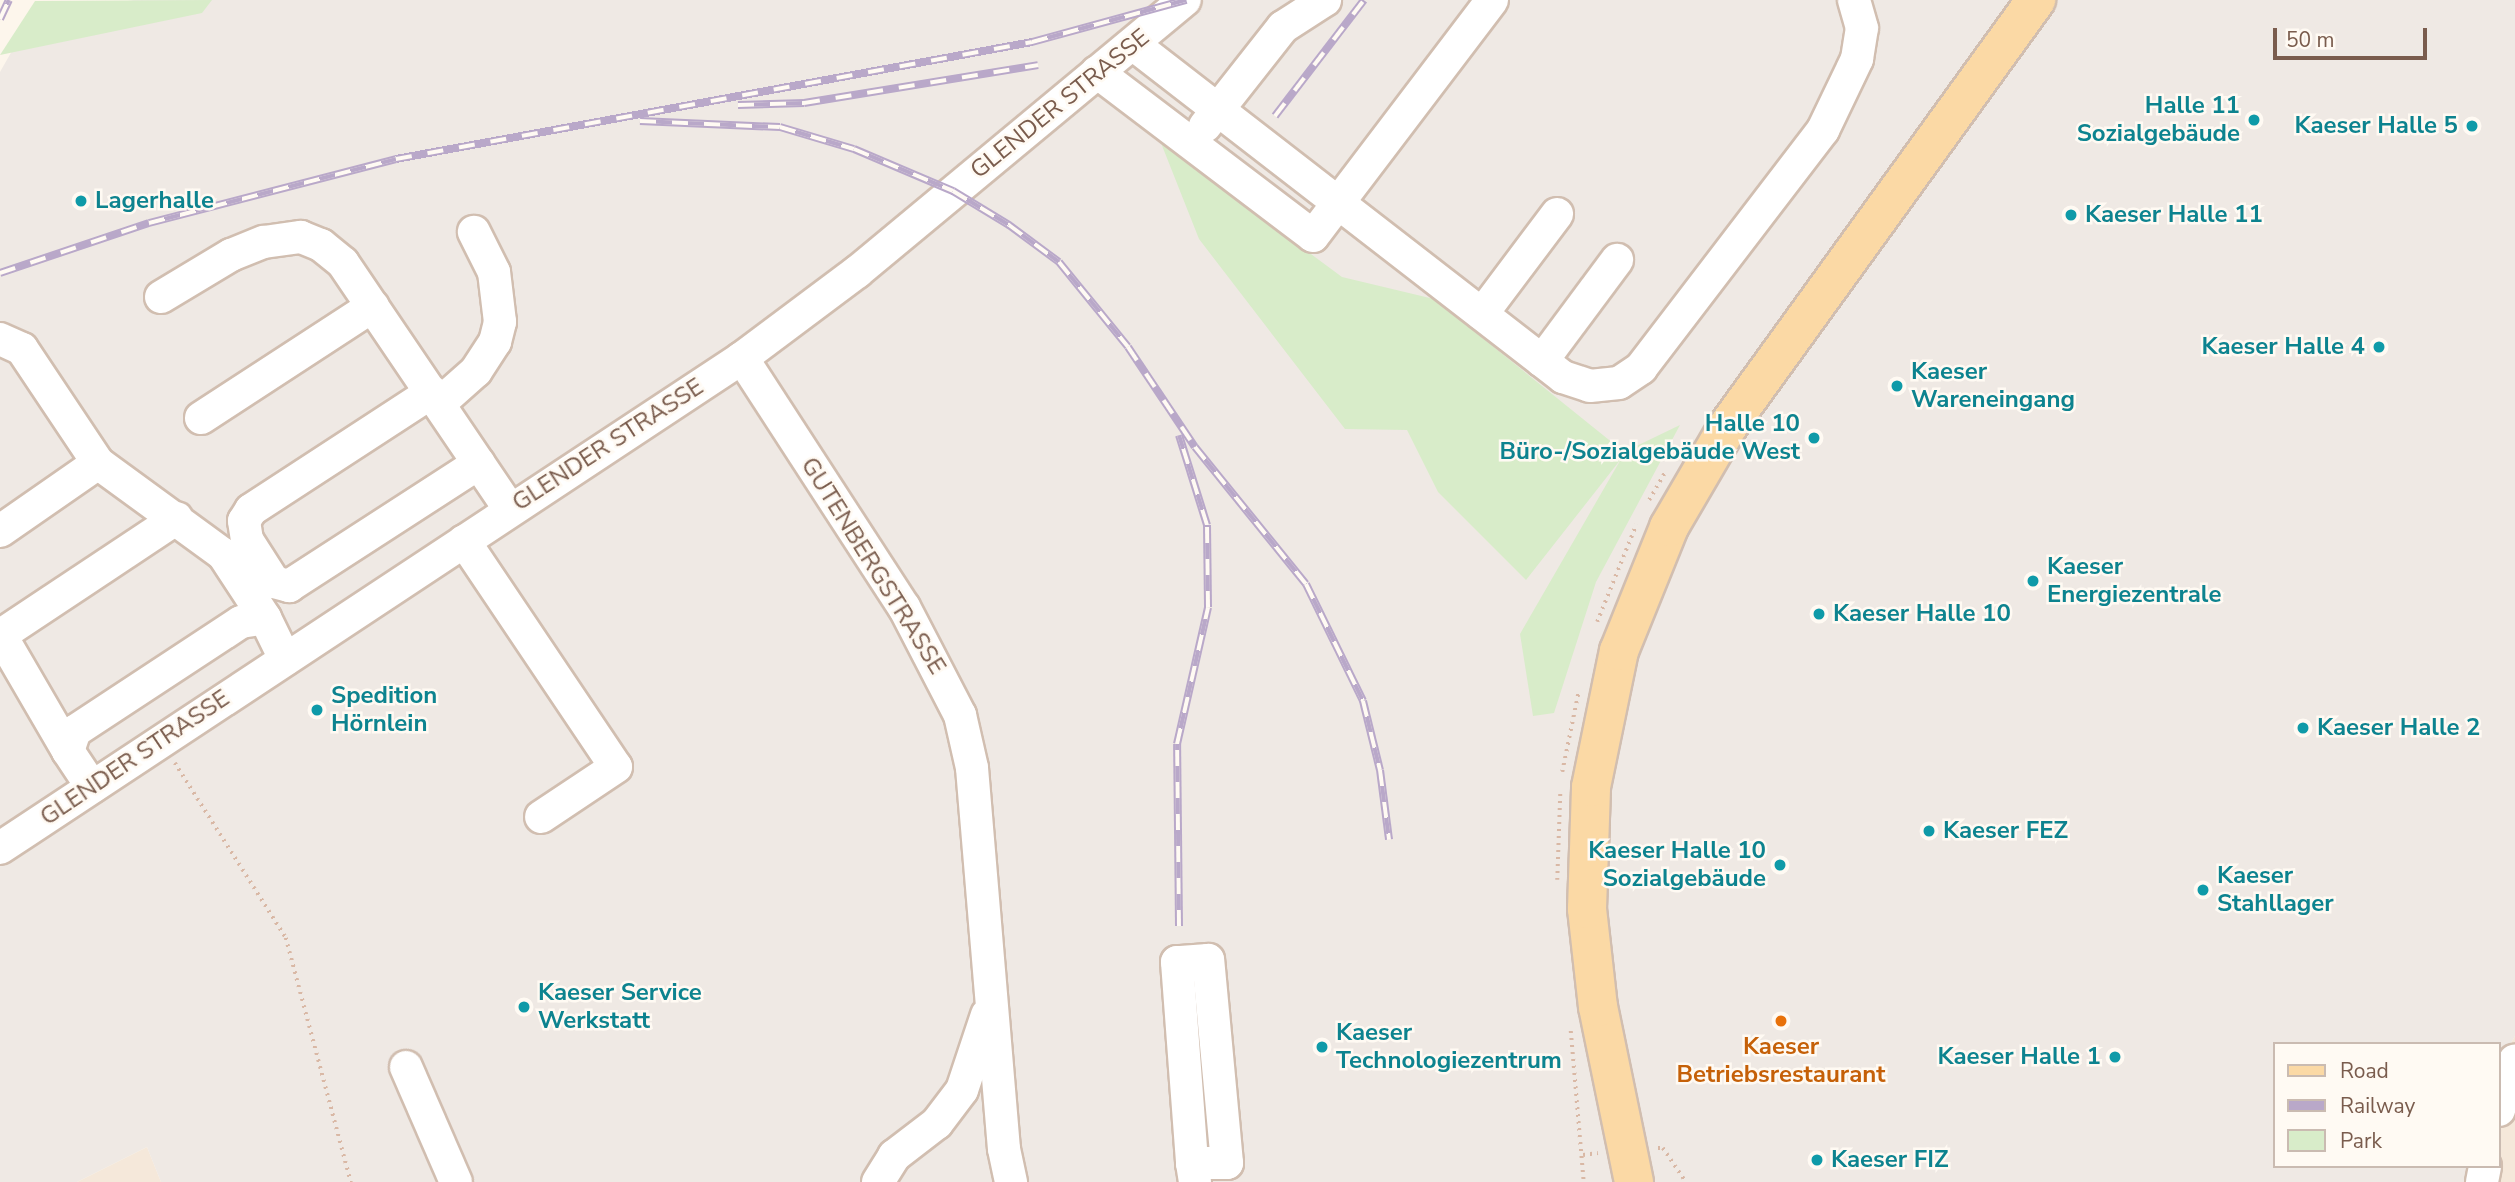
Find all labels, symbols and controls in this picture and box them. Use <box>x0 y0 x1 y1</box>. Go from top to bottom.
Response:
scale bar <box>2277 14 2431 58</box>
street label: GLENDER STRASSE <box>965 23 1155 185</box>
text: 50 m <box>2286 26 2335 54</box>
place label: Halle 11 Sozialgebäude <box>2077 92 2240 148</box>
marker: Halle 11 Sozialgebäude <box>2246 112 2262 128</box>
place label: Kaeser Halle 5 <box>2295 112 2458 140</box>
marker: Kaeser Halle 5 <box>2464 118 2480 134</box>
place label: Lagerhalle <box>95 187 214 215</box>
marker: Lagerhalle <box>73 193 89 209</box>
place label: Kaeser Halle 11 <box>2085 201 2263 229</box>
marker: Kaeser Halle 11 <box>2063 207 2079 223</box>
place label: Kaeser Halle 4 <box>2202 333 2365 361</box>
marker: Kaeser Halle 4 <box>2371 339 2387 355</box>
place label: Kaeser Wareneingang <box>1911 358 2075 414</box>
street label: GLENDER STRASSE <box>507 373 709 517</box>
marker: Kaeser Wareneingang <box>1889 378 1905 394</box>
place label: Halle 10 Büro-/Sozialgebäude West <box>1499 410 1800 466</box>
marker: Halle 10 Büro-/Sozialgebäude West <box>1806 430 1822 446</box>
street label: GUTENBERGSTRASSE <box>795 452 951 680</box>
place label: Kaeser Energiezentrale <box>2047 553 2221 609</box>
marker: Kaeser Energiezentrale <box>2025 573 2041 589</box>
place label: Kaeser Halle 10 <box>1833 600 2011 628</box>
marker: Kaeser Halle 10 <box>1811 606 1827 622</box>
place label: Spedition Hörnlein <box>331 682 437 738</box>
street label: GLENDER STRASSE <box>35 684 235 832</box>
marker: Spedition Hörnlein <box>309 702 325 718</box>
place label: Kaeser Halle 2 <box>2317 714 2480 742</box>
marker: Kaeser Halle 2 <box>2295 720 2311 736</box>
place label: Kaeser FEZ <box>1943 817 2068 845</box>
marker: Kaeser FEZ <box>1921 823 1937 839</box>
place label: Kaeser Halle 10 Sozialgebäude <box>1588 837 1766 893</box>
marker: Kaeser Halle 10 Sozialgebäude <box>1772 857 1788 873</box>
place label: Kaeser Stahllager <box>2217 862 2334 918</box>
marker: Kaeser Stahllager <box>2195 882 2211 898</box>
place label: Kaeser Service Werkstatt <box>538 979 702 1035</box>
marker: Kaeser Service Werkstatt <box>516 999 532 1015</box>
marker: Kaeser Betriebsrestaurant <box>1773 1013 1789 1029</box>
place label: Kaeser Technologiezentrum <box>1336 1019 1562 1075</box>
place label: Kaeser Betriebsrestaurant <box>1676 1033 1886 1089</box>
marker: Kaeser Technologiezentrum <box>1314 1039 1330 1055</box>
legend <box>2274 1042 2501 1168</box>
place label: Kaeser Halle 1 <box>1938 1043 2101 1071</box>
marker: Kaeser Halle 1 <box>2107 1049 2123 1065</box>
text: Road <box>2340 1057 2389 1085</box>
text: Railway <box>2340 1092 2415 1120</box>
text: Park <box>2340 1127 2382 1155</box>
place label: Kaeser FIZ <box>1831 1146 1948 1174</box>
marker: Kaeser FIZ <box>1809 1152 1825 1168</box>

